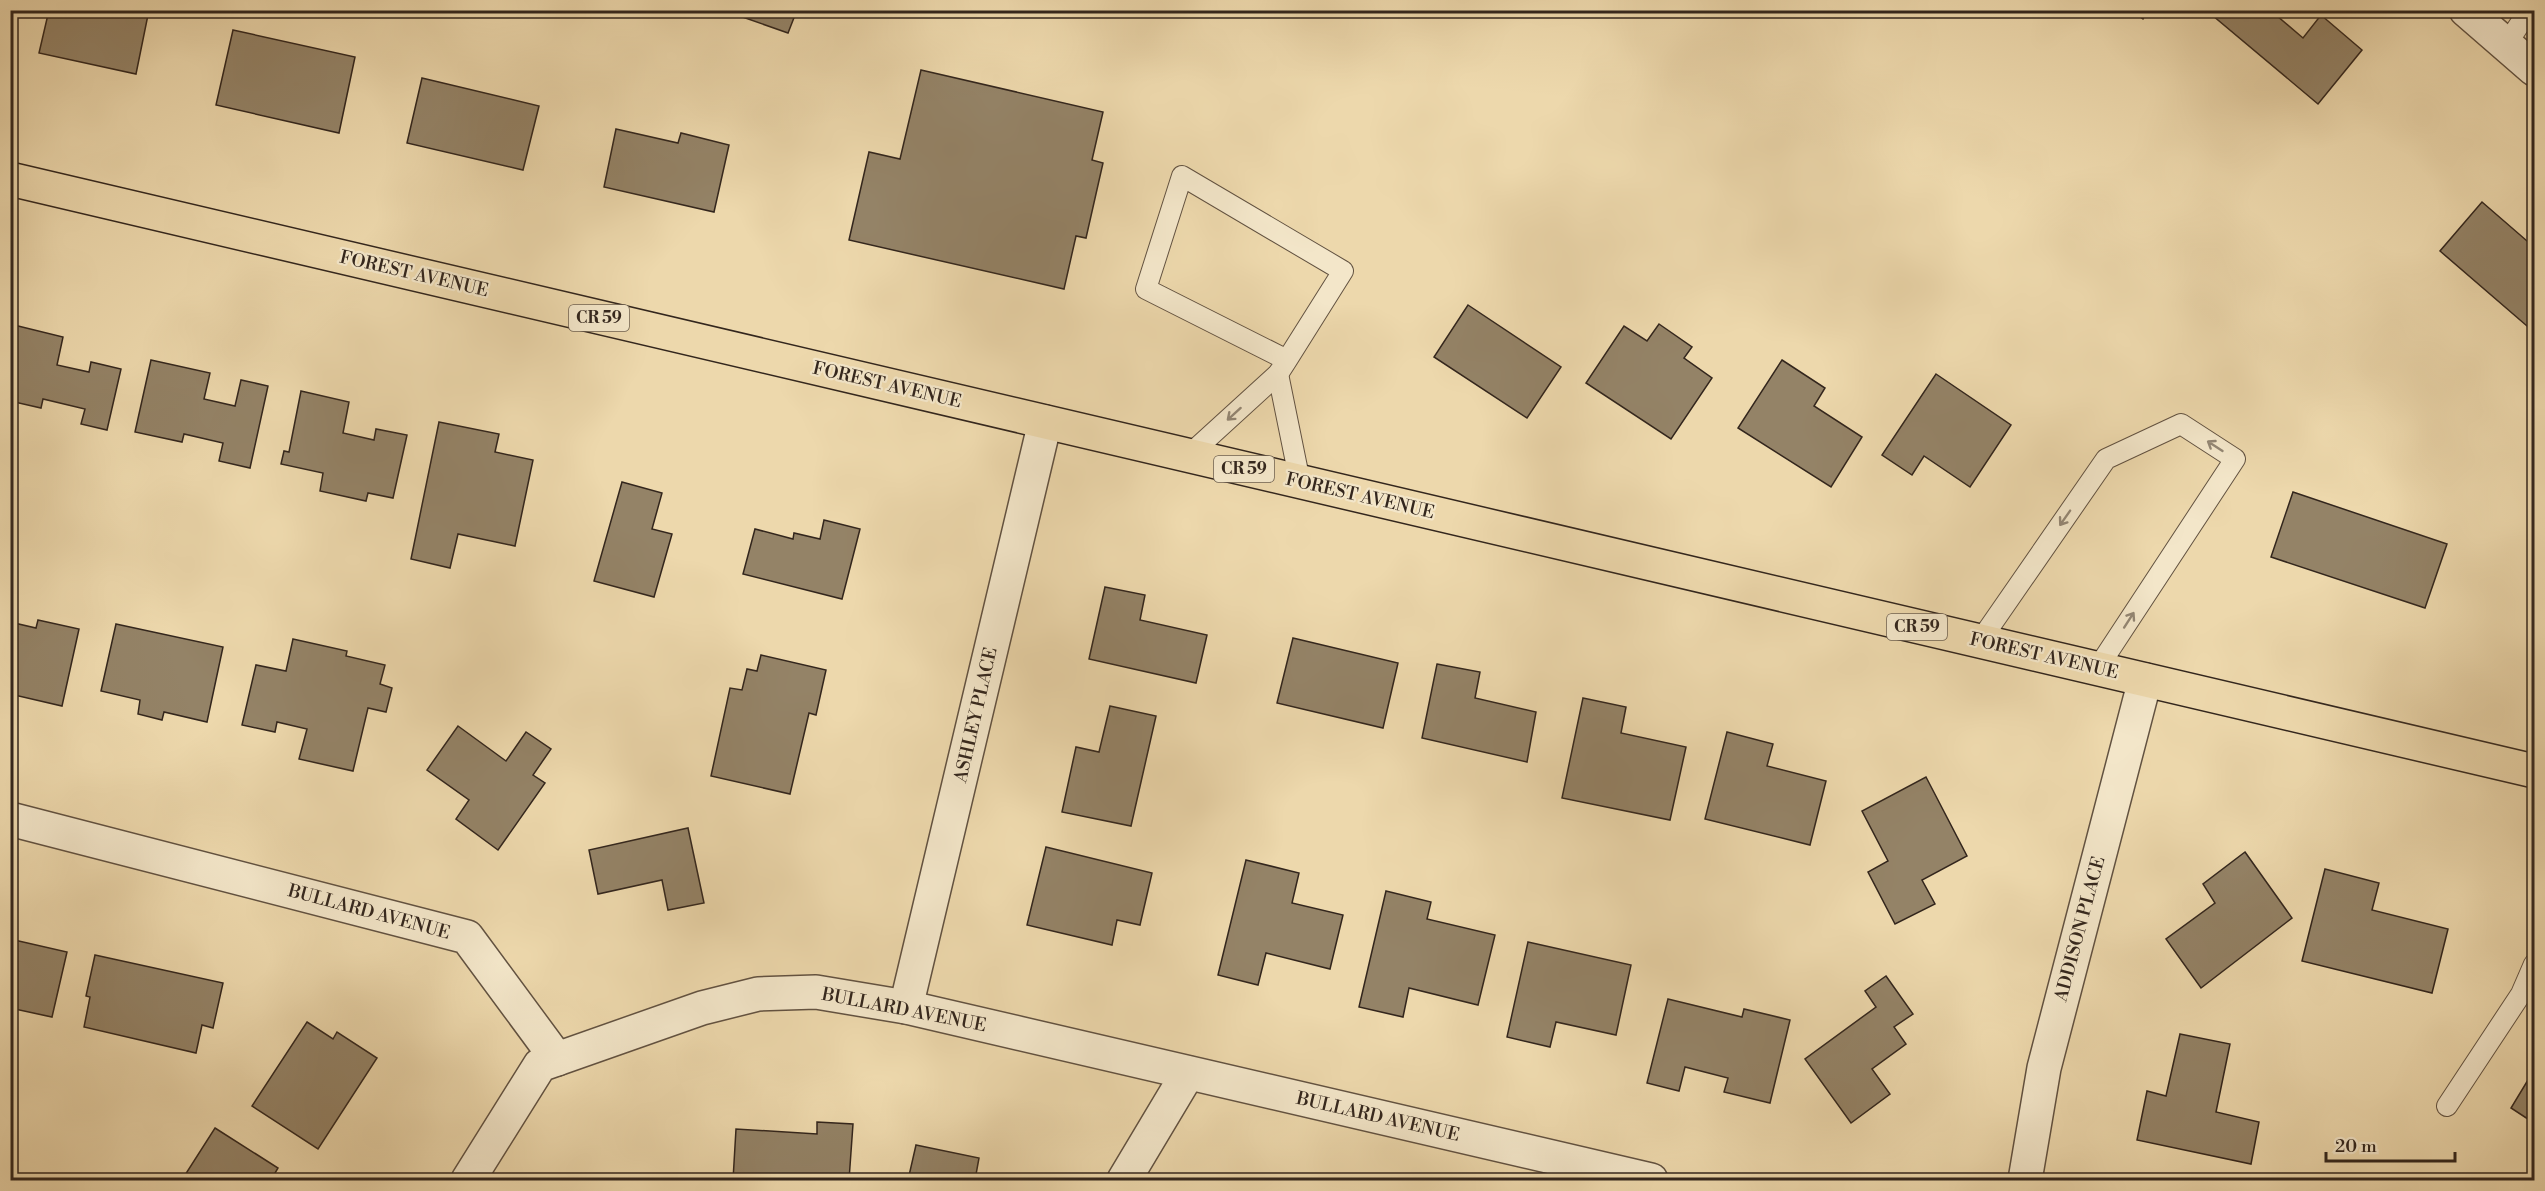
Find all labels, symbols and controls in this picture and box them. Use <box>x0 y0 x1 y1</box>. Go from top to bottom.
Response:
street label: FOREST AVENUE <box>337 246 491 302</box>
road number: CR 59 <box>569 305 629 331</box>
street label: FOREST AVENUE <box>810 357 964 413</box>
one-way arrow <box>1227 406 1242 421</box>
one-way arrow <box>2207 440 2224 452</box>
road number: CR 59 <box>1214 456 1274 482</box>
street label: FOREST AVENUE <box>1283 468 1437 524</box>
one-way arrow <box>2059 510 2071 526</box>
one-way arrow <box>2123 612 2135 628</box>
road number: CR 59 <box>1887 614 1947 640</box>
street label: FOREST AVENUE <box>1967 628 2121 684</box>
street label: ASHLEY PLACE <box>949 645 1003 786</box>
street label: ADDISON PLACE <box>2049 854 2110 1005</box>
street label: BULLARD AVENUE <box>284 879 453 945</box>
street label: BULLARD AVENUE <box>819 983 988 1037</box>
street label: BULLARD AVENUE <box>1293 1087 1462 1147</box>
scale bar <box>2326 1125 2455 1163</box>
text: 20 m <box>2335 1135 2377 1158</box>

